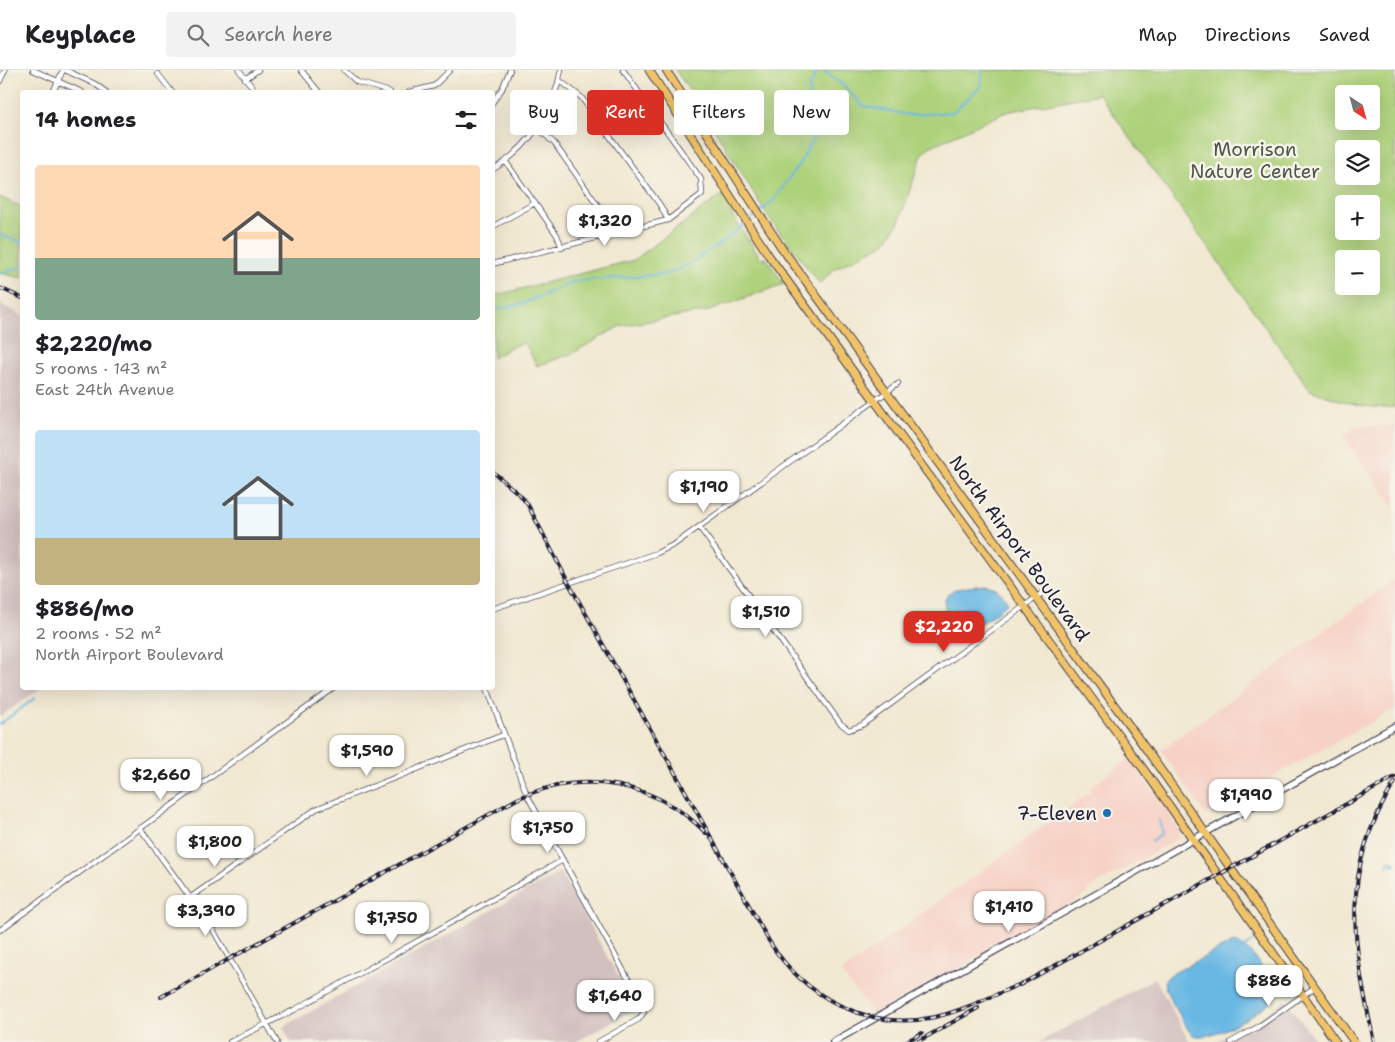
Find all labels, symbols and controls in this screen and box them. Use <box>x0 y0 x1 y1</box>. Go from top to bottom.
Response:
search box <box>166 12 516 57</box>
text: Keyplace <box>25 19 136 51</box>
icon: search <box>184 21 212 49</box>
text: Search here <box>224 22 333 47</box>
text: Map <box>1139 23 1177 47</box>
text: Directions <box>1205 23 1291 47</box>
text: Saved <box>1319 23 1370 47</box>
north arrow <box>1335 85 1380 130</box>
map controls <box>1335 85 1380 295</box>
chip: Buy <box>510 90 577 135</box>
chip: Rent <box>587 90 664 135</box>
chip: Filters <box>674 90 764 135</box>
chip: New <box>774 90 849 135</box>
text: 14 homes <box>35 106 136 134</box>
icon: filters <box>452 106 480 134</box>
park label: Morrison Nature Center <box>1190 137 1320 184</box>
button: layers <box>1335 140 1380 185</box>
button: + <box>1335 195 1380 240</box>
icon: home <box>213 198 303 288</box>
pin: $1,320 <box>564 204 646 247</box>
text: $1,320 <box>578 210 632 231</box>
button: − <box>1335 250 1380 295</box>
text: $2,220/mo <box>35 330 152 358</box>
text: 5 rooms · 143 m² <box>35 358 167 379</box>
text: East 24th Avenue <box>35 379 175 400</box>
street label: North Airport Boulevard <box>944 450 1096 646</box>
icon: home <box>213 463 303 553</box>
pin: $1,190 <box>663 470 745 513</box>
text: $1,190 <box>679 476 729 497</box>
text: $886/mo <box>35 595 134 623</box>
pin: $1,510 <box>725 596 807 638</box>
text: $1,510 <box>742 601 790 622</box>
pin: $2,220 <box>903 610 985 653</box>
text: $2,220 <box>914 616 974 637</box>
text: 2 rooms · 52 m² <box>35 623 162 644</box>
text: North Airport Boulevard <box>35 644 224 665</box>
pin: $1,590 <box>326 734 408 777</box>
text: $1,590 <box>340 740 394 761</box>
pin: $2,660 <box>120 758 202 801</box>
text: $2,660 <box>131 764 191 785</box>
pin: $1,990 <box>1205 778 1287 821</box>
text: $1,990 <box>1220 784 1272 805</box>
place label: 7-Eleven <box>1017 801 1097 826</box>
marker: 7-Eleven <box>1101 807 1113 819</box>
pin: $1,750 <box>507 812 589 854</box>
text: $1,750 <box>522 817 574 838</box>
pin: $1,800 <box>174 826 256 868</box>
text: $1,800 <box>188 831 242 852</box>
pin: $1,410 <box>968 890 1050 933</box>
pin: $3,390 <box>165 894 247 937</box>
text: $1,410 <box>985 896 1033 917</box>
text: $3,390 <box>177 900 235 921</box>
pin: $1,750 <box>351 902 433 944</box>
text: $1,750 <box>366 907 418 928</box>
pin: $886 <box>1239 964 1299 1007</box>
text: $886 <box>1247 970 1291 991</box>
pin: $1,640 <box>574 980 656 1022</box>
text: $1,640 <box>588 985 642 1006</box>

